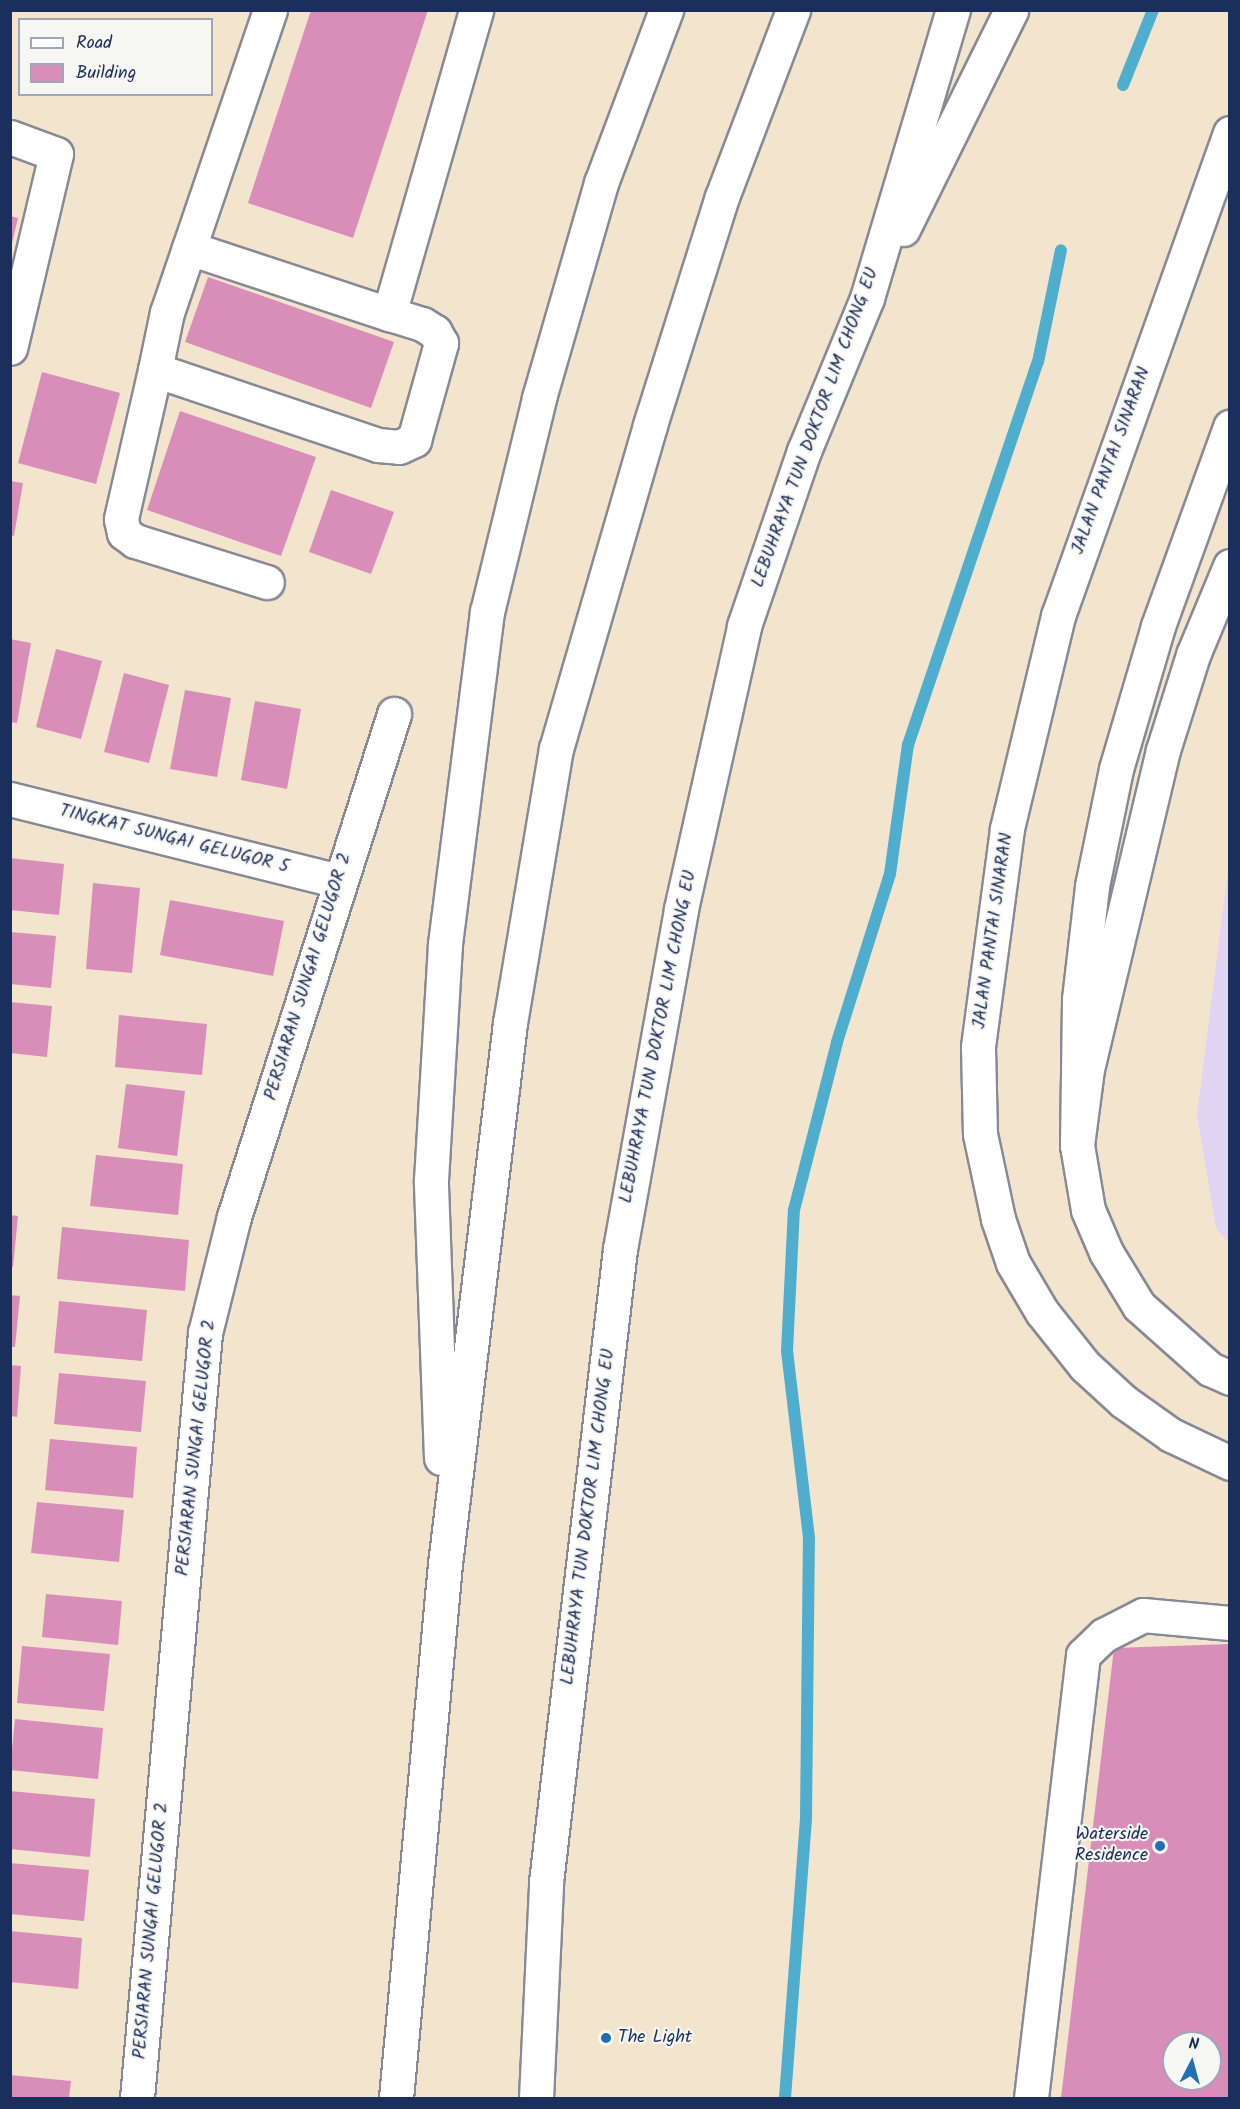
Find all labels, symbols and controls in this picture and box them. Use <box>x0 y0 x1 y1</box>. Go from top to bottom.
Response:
legend <box>18 18 213 96</box>
text: Road <box>76 29 112 58</box>
text: Building <box>76 59 136 88</box>
street label: LEBUHRAYA TUN DOKTOR LIM CHONG EU <box>748 265 884 591</box>
street label: JALAN PANTAI SINARAN <box>1068 364 1156 558</box>
street label: TINGKAT SUNGAI GELUGOR 5 <box>57 801 291 879</box>
street label: JALAN PANTAI SINARAN <box>970 832 1018 1030</box>
street label: PERSIARAN SUNGAI GELUGOR 2 <box>261 851 357 1103</box>
street label: LEBUHRAYA TUN DOKTOR LIM CHONG EU <box>616 869 702 1205</box>
street label: PERSIARAN SUNGAI GELUGOR 2 <box>173 1319 221 1577</box>
street label: LEBUHRAYA TUN DOKTOR LIM CHONG EU <box>558 1348 620 1686</box>
street label: PERSIARAN SUNGAI GELUGOR 2 <box>130 1802 174 2060</box>
place label: Waterside Residence <box>1075 1825 1148 1868</box>
marker: Waterside Residence <box>1153 1839 1167 1853</box>
place label: The Light <box>618 2027 692 2049</box>
marker: The Light <box>599 2031 613 2045</box>
north arrow <box>1162 2031 1222 2091</box>
text: N <box>1187 2032 1200 2058</box>

